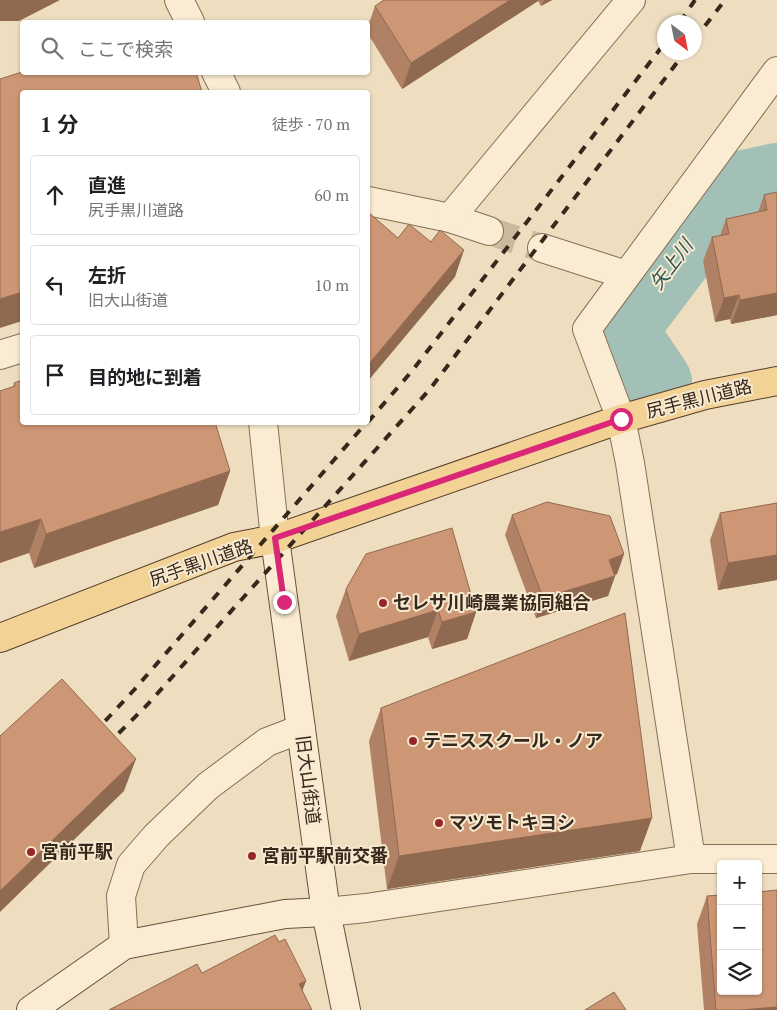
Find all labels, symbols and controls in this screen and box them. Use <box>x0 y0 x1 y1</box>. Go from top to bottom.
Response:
north arrow <box>657 15 702 60</box>
search box <box>20 20 370 75</box>
icon: search <box>38 34 66 62</box>
text: ここで検索 <box>78 36 173 61</box>
text: 1 分 <box>40 110 79 138</box>
text: 徒歩 · 70 m <box>272 113 350 135</box>
text: 直進 <box>88 172 126 197</box>
icon: ahead <box>41 181 69 209</box>
text: 60 m <box>314 184 349 206</box>
text: 尻手黒川道路 <box>88 199 184 221</box>
water label: 矢上川 <box>643 232 699 294</box>
text: 左折 <box>88 262 126 287</box>
icon: left <box>41 271 69 299</box>
text: 10 m <box>314 274 349 296</box>
text: 旧大山街道 <box>88 289 168 311</box>
icon: arrive <box>41 361 69 389</box>
text: 目的地に到着 <box>88 364 202 389</box>
street label: 尻手黒川道路 <box>643 373 754 423</box>
route start <box>610 408 633 431</box>
street label: 尻手黒川道路 <box>146 533 256 591</box>
place label: セレサ川崎農業協同組合 <box>393 590 591 614</box>
route end <box>273 591 296 614</box>
marker: セレサ川崎農業協同組合 <box>377 597 389 609</box>
place label: テニススクール・ノア <box>423 728 603 752</box>
street label: 旧大山街道 <box>292 734 326 826</box>
marker: テニススクール・ノア <box>407 735 419 747</box>
place label: マツモトキヨシ <box>449 810 575 834</box>
marker: マツモトキヨシ <box>433 817 445 829</box>
place label: 宮前平駅 <box>41 839 113 863</box>
place label: 宮前平駅前交番 <box>262 843 388 867</box>
marker: 宮前平駅 <box>25 846 37 858</box>
marker: 宮前平駅前交番 <box>246 850 258 862</box>
map controls <box>717 860 762 995</box>
button: + <box>717 860 762 905</box>
button: − <box>717 905 762 950</box>
button: layers <box>717 950 762 995</box>

